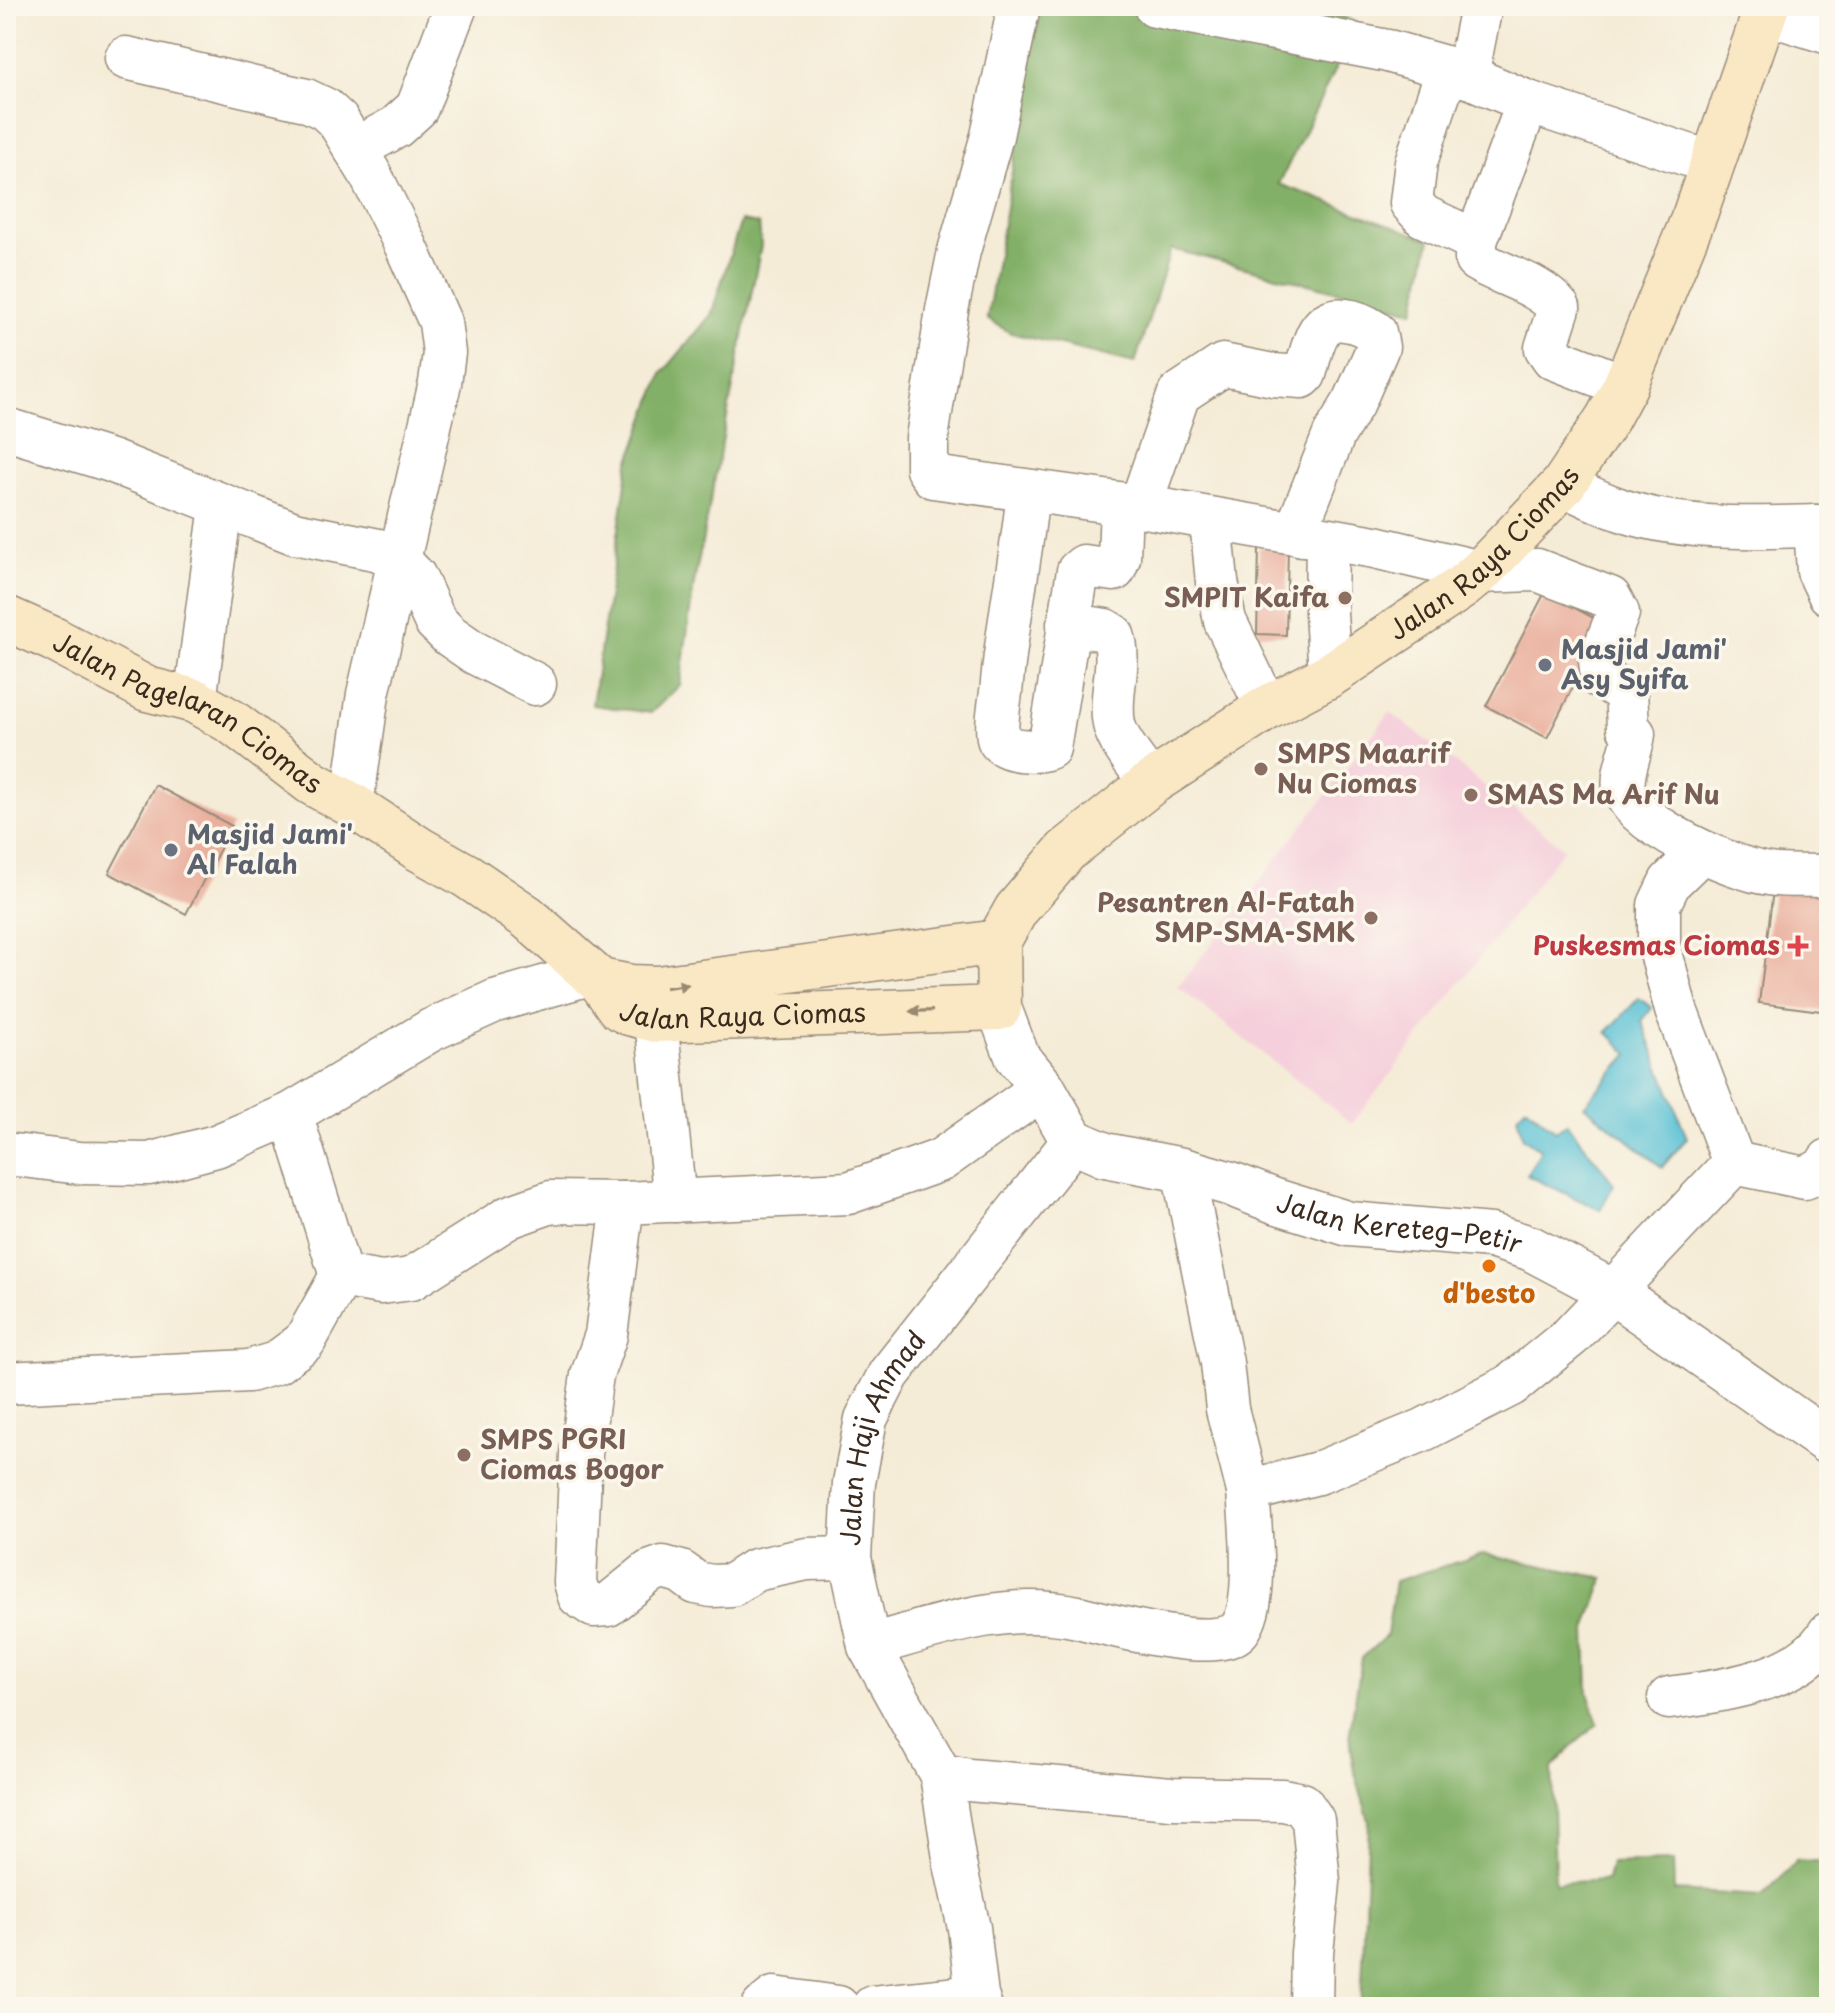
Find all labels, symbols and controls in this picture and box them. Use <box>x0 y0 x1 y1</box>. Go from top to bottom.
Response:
street label: Jalan Raya Ciomas <box>1380 458 1588 649</box>
place label: SMPIT Kaifa <box>1164 577 1329 616</box>
marker: SMPIT Kaifa <box>1336 589 1354 607</box>
street label: Jalan Pagelaran Ciomas <box>46 621 329 803</box>
place label: Masjid Jami' Asy Syifa <box>1561 629 1727 698</box>
marker: Masjid Jami' Asy Syifa <box>1536 656 1554 674</box>
place label: SMPS Maarif Nu Ciomas <box>1277 733 1453 802</box>
marker: SMPS Maarif Nu Ciomas <box>1252 760 1270 778</box>
place label: SMAS Ma Arif Nu <box>1487 774 1720 813</box>
marker: SMAS Ma Arif Nu <box>1462 786 1480 804</box>
place label: Masjid Jami' Al Falah <box>187 814 353 883</box>
marker: Masjid Jami' Al Falah <box>162 841 180 859</box>
place label: Pesantren Al-Fatah SMP-SMA-SMK <box>1097 882 1355 951</box>
marker: Pesantren Al-Fatah SMP-SMA-SMK <box>1362 909 1380 927</box>
place label: Puskesmas Ciomas <box>1533 925 1780 964</box>
marker: Puskesmas Ciomas <box>1787 935 1809 957</box>
one-way arrow <box>665 979 690 992</box>
street label: Jalan Raya Ciomas <box>613 990 866 1038</box>
one-way arrow <box>908 1004 933 1017</box>
street label: Jalan Kereteg–Petir <box>1272 1182 1528 1263</box>
marker: d'besto <box>1480 1257 1498 1275</box>
place label: d'besto <box>1443 1273 1535 1312</box>
street label: Jalan Haji Ahmad <box>830 1322 934 1547</box>
place label: SMPS PGRI Ciomas Bogor <box>480 1419 664 1488</box>
marker: SMPS PGRI Ciomas Bogor <box>455 1446 473 1464</box>

